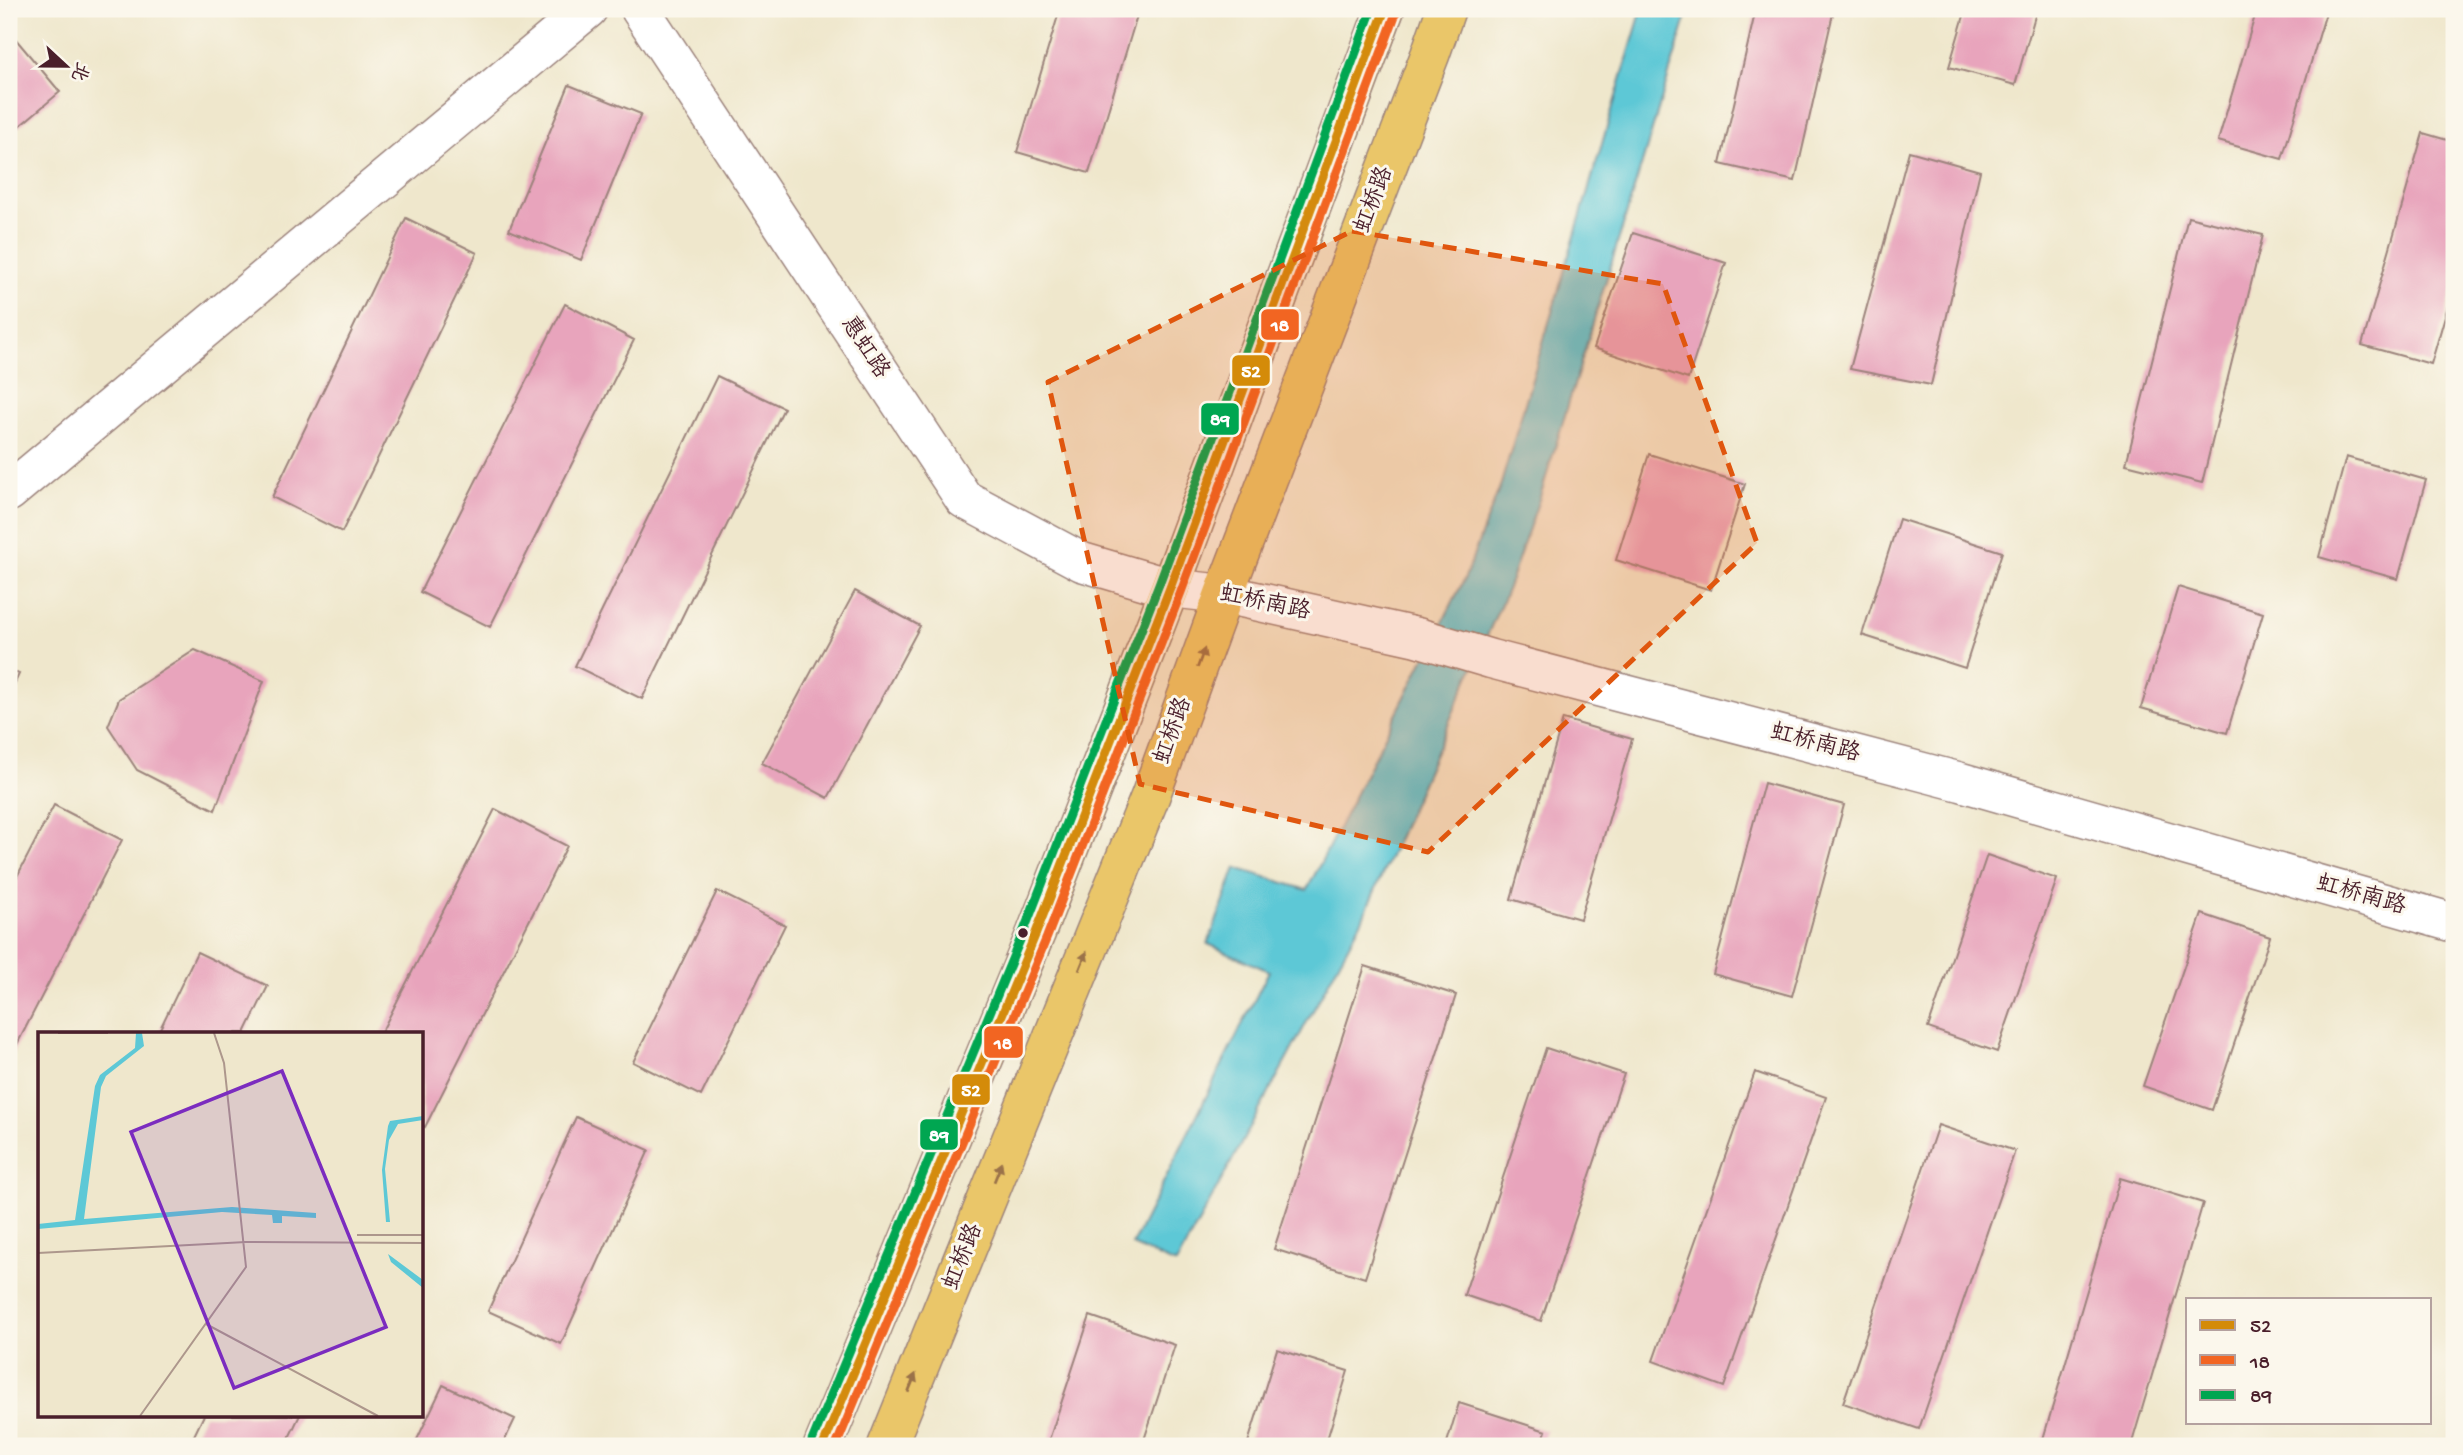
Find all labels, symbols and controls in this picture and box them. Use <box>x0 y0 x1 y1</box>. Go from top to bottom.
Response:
north arrow <box>32 32 102 102</box>
text: 北 <box>64 58 93 84</box>
street label: 虹桥路 <box>1349 163 1400 237</box>
line badge: 18 <box>1260 308 1300 341</box>
street label: 惠虹路 <box>834 311 896 384</box>
text: 18 <box>1270 316 1290 339</box>
line badge: 52 <box>1231 354 1271 387</box>
text: 52 <box>1241 362 1261 385</box>
line badge: 89 <box>1200 402 1240 436</box>
text: 89 <box>1210 410 1230 433</box>
street label: 虹桥南路 <box>1217 580 1313 627</box>
one-way arrow <box>1196 647 1207 668</box>
street label: 虹桥路 <box>1149 694 1198 768</box>
street label: 虹桥南路 <box>1767 718 1863 769</box>
street label: 虹桥南路 <box>2313 869 2409 922</box>
unlabelled marker <box>1016 926 1030 940</box>
one-way arrow <box>1078 951 1089 972</box>
line badge: 18 <box>983 1025 1024 1059</box>
inset map <box>38 1032 424 1416</box>
text: 18 <box>993 1034 1013 1057</box>
line badge: 52 <box>951 1073 991 1106</box>
text: 52 <box>961 1081 981 1104</box>
line badge: 89 <box>919 1118 959 1151</box>
text: 89 <box>929 1126 949 1149</box>
one-way arrow <box>993 1162 1004 1183</box>
street label: 虹桥路 <box>938 1220 989 1294</box>
legend <box>2186 1298 2432 1424</box>
text: 52 <box>2250 1316 2271 1341</box>
text: 18 <box>2249 1352 2270 1377</box>
one-way arrow <box>907 1372 918 1393</box>
text: 89 <box>2250 1386 2273 1411</box>

